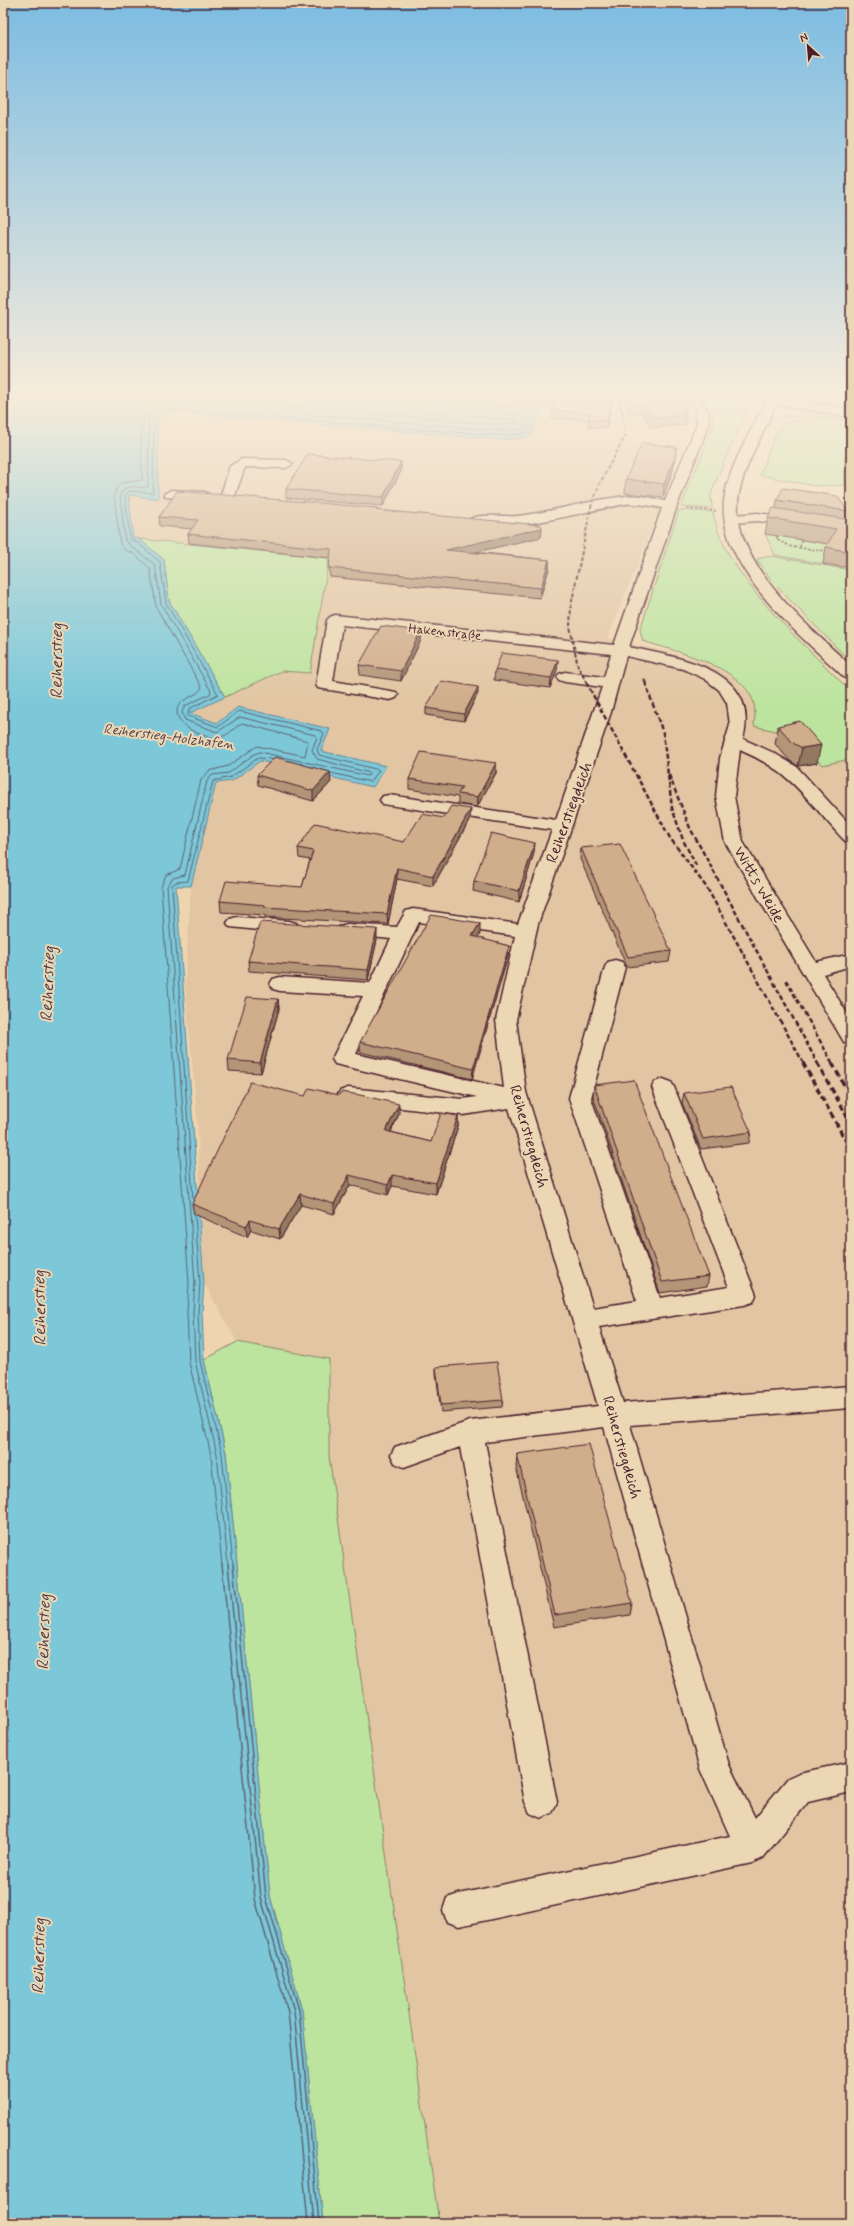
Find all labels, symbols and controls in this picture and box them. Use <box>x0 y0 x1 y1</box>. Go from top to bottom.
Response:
north arrow <box>788 26 828 66</box>
text: N <box>798 30 810 46</box>
street label: Hakenstraße <box>408 620 482 645</box>
water label: Reiherstieg <box>46 622 69 699</box>
water label: Reiherstieg-Holzhafen <box>102 720 235 755</box>
street label: Reiherstiegdeich <box>541 759 597 866</box>
street label: Witts Weide <box>728 843 789 927</box>
water label: Reiherstieg <box>36 945 61 1022</box>
street label: Reiherstiegdeich <box>504 1082 553 1190</box>
water label: Reiherstieg <box>28 1269 53 1346</box>
street label: Reiherstiegdeich <box>597 1393 646 1501</box>
water label: Reiherstieg <box>32 1593 57 1670</box>
water label: Reiherstieg <box>27 1917 52 1994</box>

